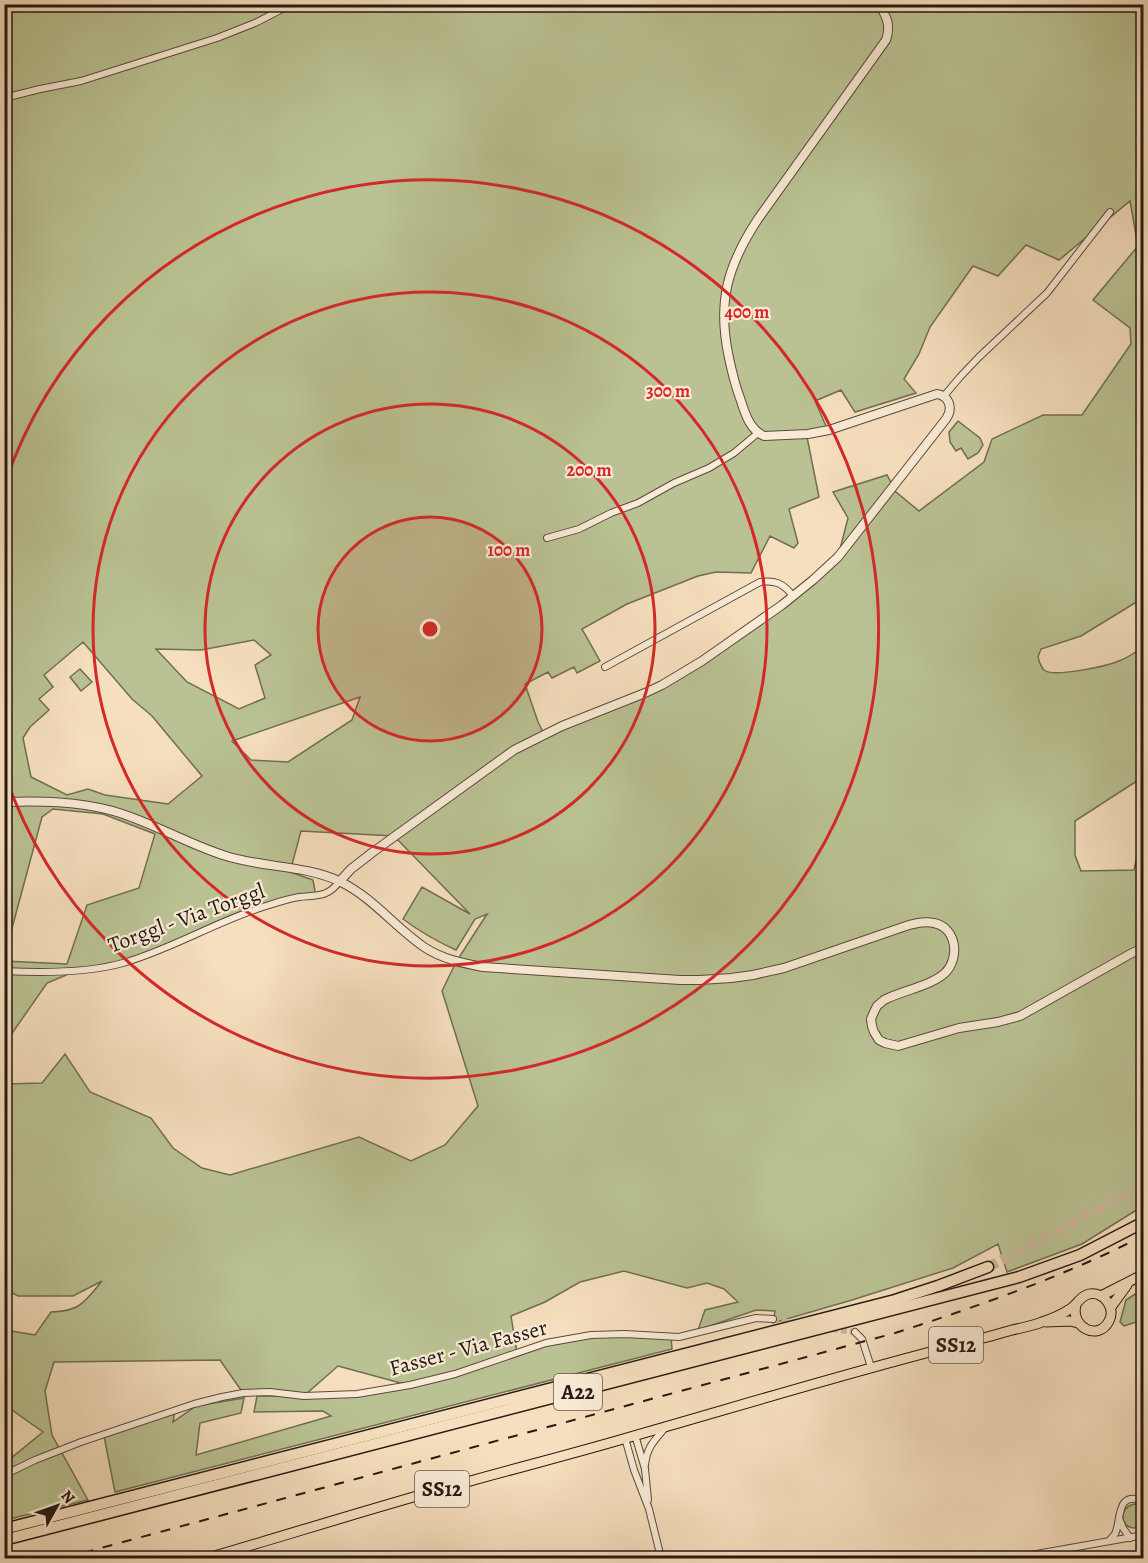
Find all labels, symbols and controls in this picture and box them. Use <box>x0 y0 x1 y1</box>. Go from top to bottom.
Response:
text: 400 m <box>725 300 769 324</box>
text: 300 m <box>646 379 690 403</box>
text: 200 m <box>566 458 612 482</box>
text: 100 m <box>488 538 530 562</box>
centre of rings <box>420 619 440 639</box>
street label: Torggl - Via Torggl <box>104 876 269 960</box>
street label: Fasser - Via Fasser <box>386 1312 551 1384</box>
road number: SS12 <box>929 1327 983 1363</box>
road number: A22 <box>554 1374 602 1410</box>
road number: SS12 <box>415 1471 469 1507</box>
north arrow <box>27 1476 87 1536</box>
text: N <box>56 1485 80 1509</box>

